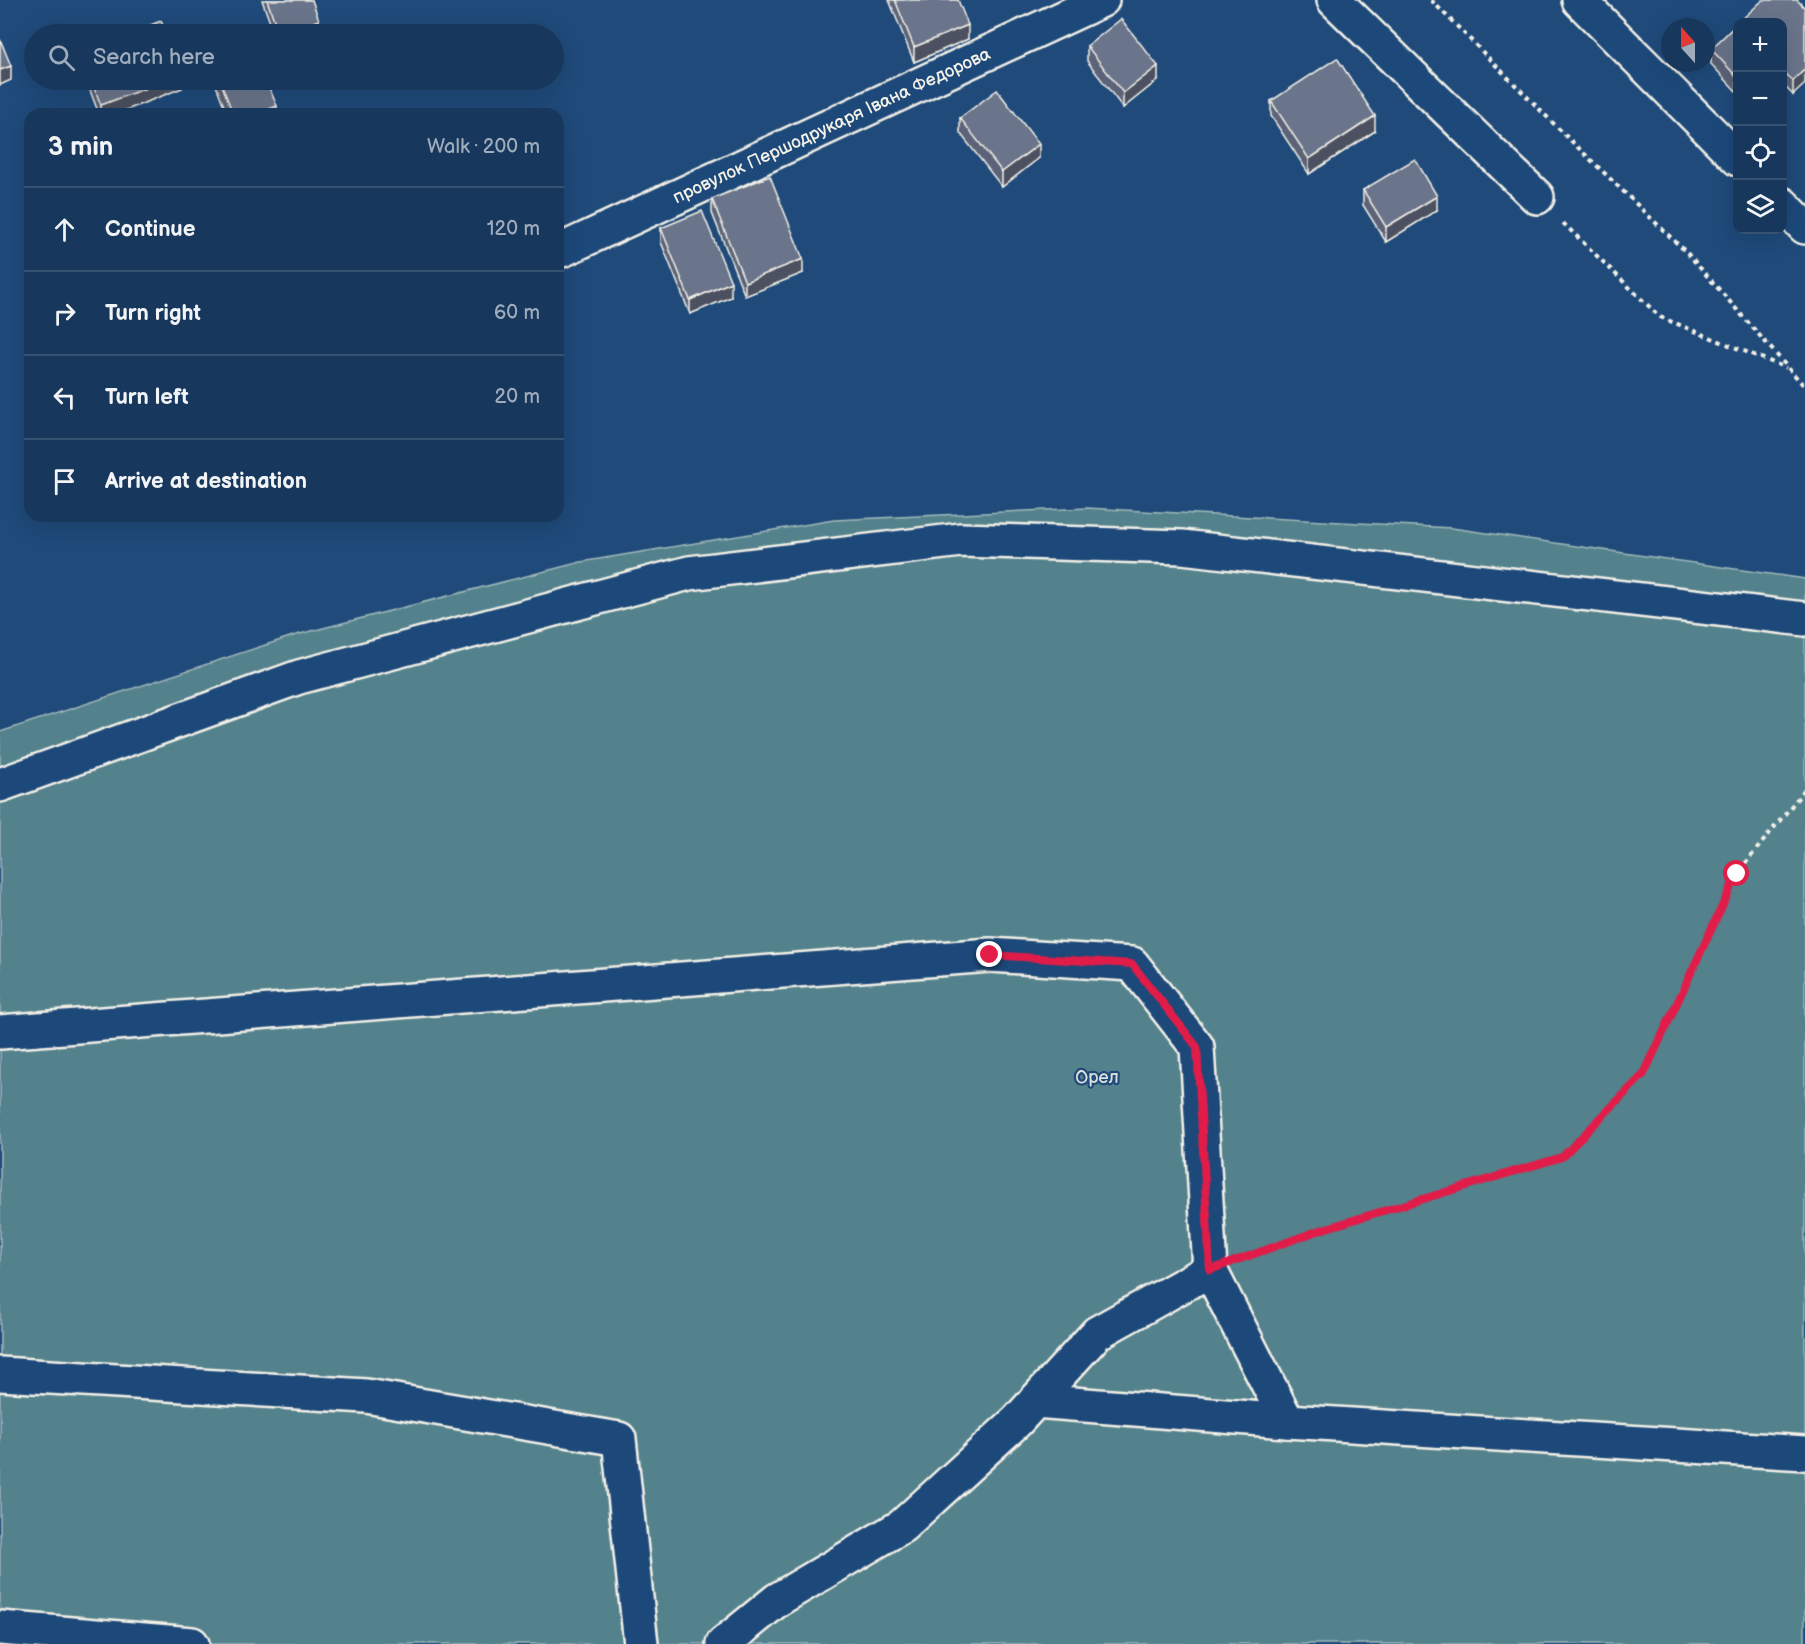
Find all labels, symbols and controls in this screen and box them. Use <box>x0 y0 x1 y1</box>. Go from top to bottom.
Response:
north arrow <box>1661 18 1715 72</box>
map controls <box>1733 18 1787 234</box>
button: + <box>1733 18 1787 72</box>
search box <box>24 24 564 90</box>
icon: search <box>45 41 78 74</box>
street label: провулок Першодрукаря Івана Федорова <box>669 43 994 208</box>
text: Search here <box>93 44 215 71</box>
button: − <box>1733 72 1787 126</box>
button: locate <box>1733 126 1787 180</box>
text: 3 min <box>48 132 113 163</box>
text: Walk · 200 m <box>427 135 540 159</box>
button: layers <box>1733 180 1787 234</box>
icon: ahead <box>48 213 81 246</box>
text: Continue <box>105 216 195 243</box>
text: 120 m <box>487 217 540 241</box>
icon: right <box>48 297 81 330</box>
text: Turn right <box>105 300 201 327</box>
text: 60 m <box>494 301 540 325</box>
icon: left <box>48 381 81 414</box>
text: Turn left <box>105 384 189 411</box>
text: 20 m <box>495 385 540 409</box>
icon: arrive <box>48 465 81 498</box>
text: Arrive at destination <box>105 468 307 495</box>
route start <box>1723 860 1749 886</box>
route end <box>976 941 1002 967</box>
park label: Орел <box>1075 1067 1119 1088</box>

